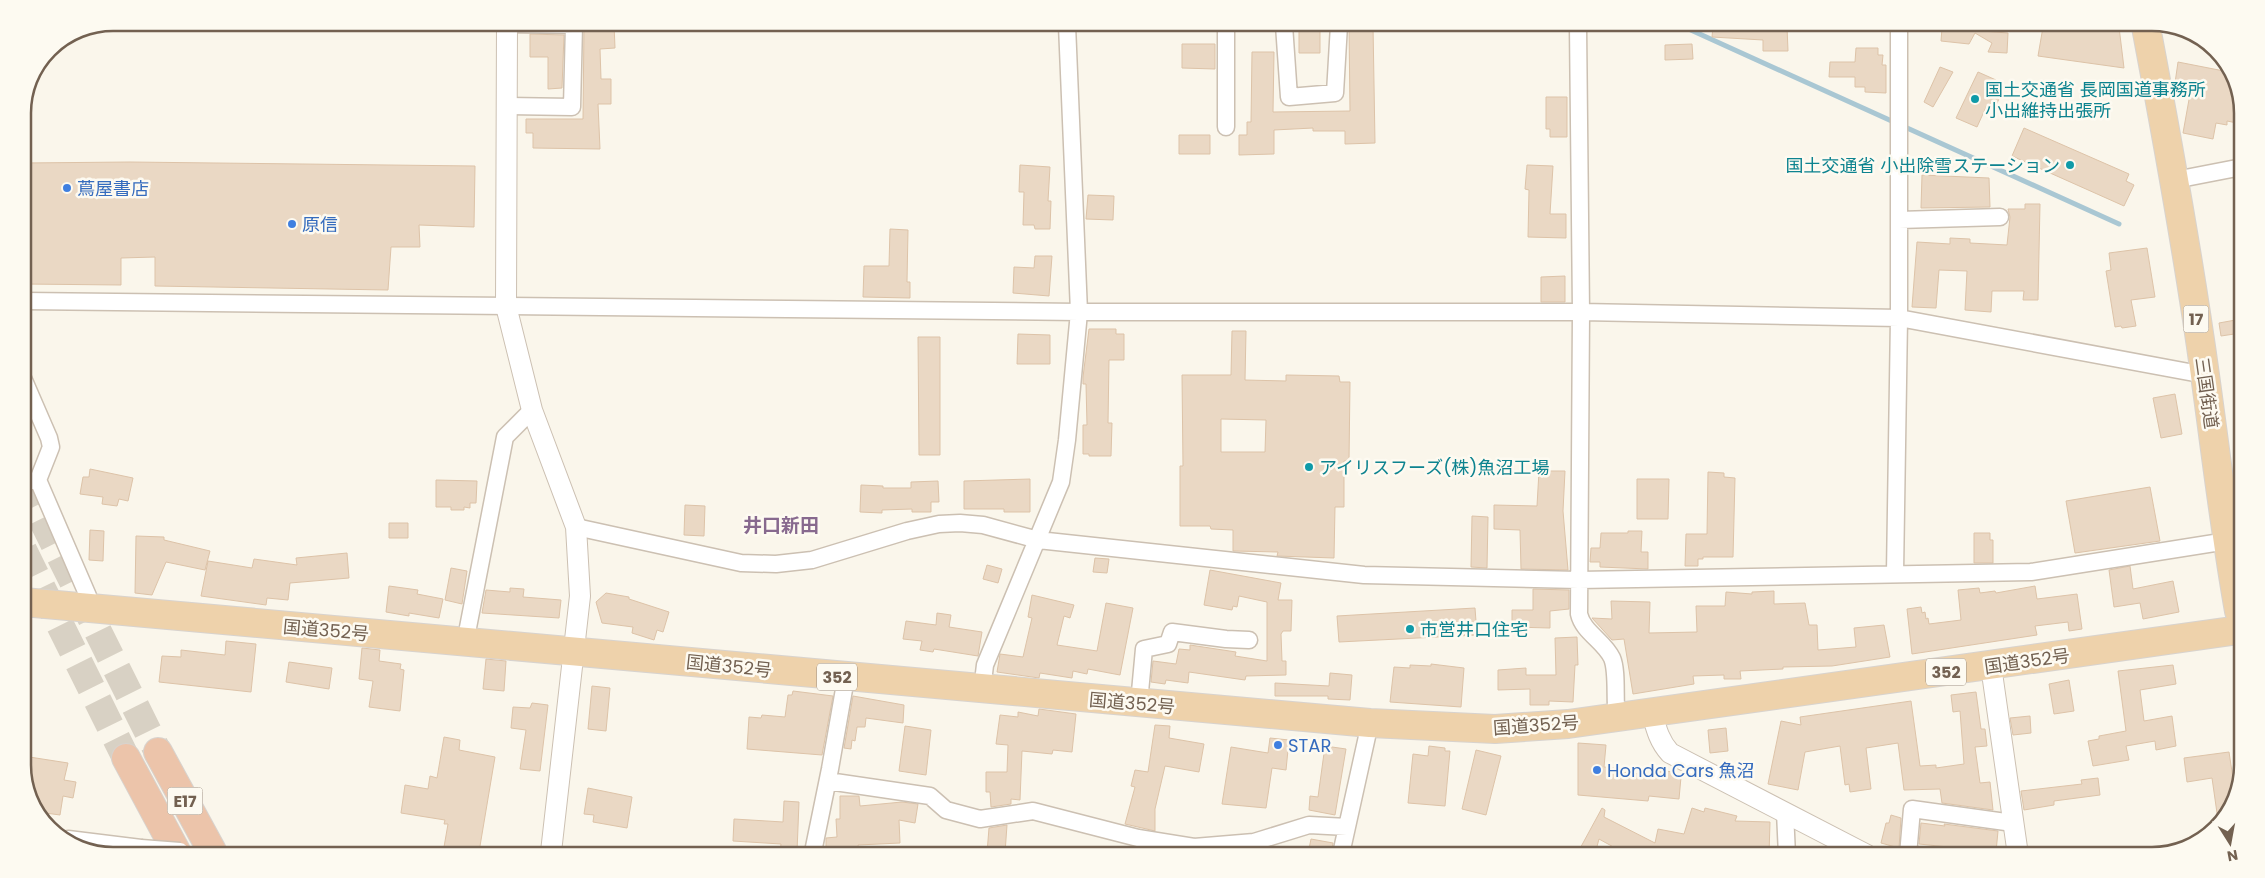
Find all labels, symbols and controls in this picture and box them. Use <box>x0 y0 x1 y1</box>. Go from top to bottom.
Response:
place label: 国土交通省 長岡国道事務所 小出維持出張所 <box>1985 77 2206 123</box>
marker: 国土交通省 長岡国道事務所 小出維持出張所 <box>1969 93 1981 105</box>
place label: 国土交通省 小出除雪ステーション <box>1786 153 2060 178</box>
marker: 国土交通省 小出除雪ステーション <box>2064 159 2076 171</box>
place label: 蔦屋書店 <box>77 176 149 201</box>
marker: 蔦屋書店 <box>61 182 73 194</box>
place label: 原信 <box>302 212 338 237</box>
marker: 原信 <box>286 218 298 230</box>
road number: 17 <box>2184 306 2208 332</box>
street label: 三国街道 <box>2190 356 2224 430</box>
place label: アイリスフーズ(株)魚沼工場 <box>1319 455 1550 480</box>
marker: アイリスフーズ(株)魚沼工場 <box>1303 461 1315 473</box>
district label: 井口新田 <box>743 512 819 539</box>
street label: 国道352号 <box>282 614 370 646</box>
place label: 市営井口住宅 <box>1420 617 1528 642</box>
marker: 市営井口住宅 <box>1404 623 1416 635</box>
street label: 国道352号 <box>1983 643 2071 679</box>
street label: 国道352号 <box>685 649 773 683</box>
road number: 352 <box>1926 659 1966 686</box>
road number: 352 <box>817 664 857 690</box>
street label: 国道352号 <box>1088 687 1176 719</box>
street label: 国道352号 <box>1492 710 1580 740</box>
place label: STAR <box>1288 733 1331 758</box>
marker: STAR <box>1272 739 1284 751</box>
place label: Honda Cars 魚沼 <box>1607 758 1755 783</box>
marker: Honda Cars 魚沼 <box>1591 764 1603 776</box>
road number: E17 <box>168 788 202 814</box>
north arrow <box>2205 818 2255 868</box>
text: N <box>2225 845 2240 867</box>

